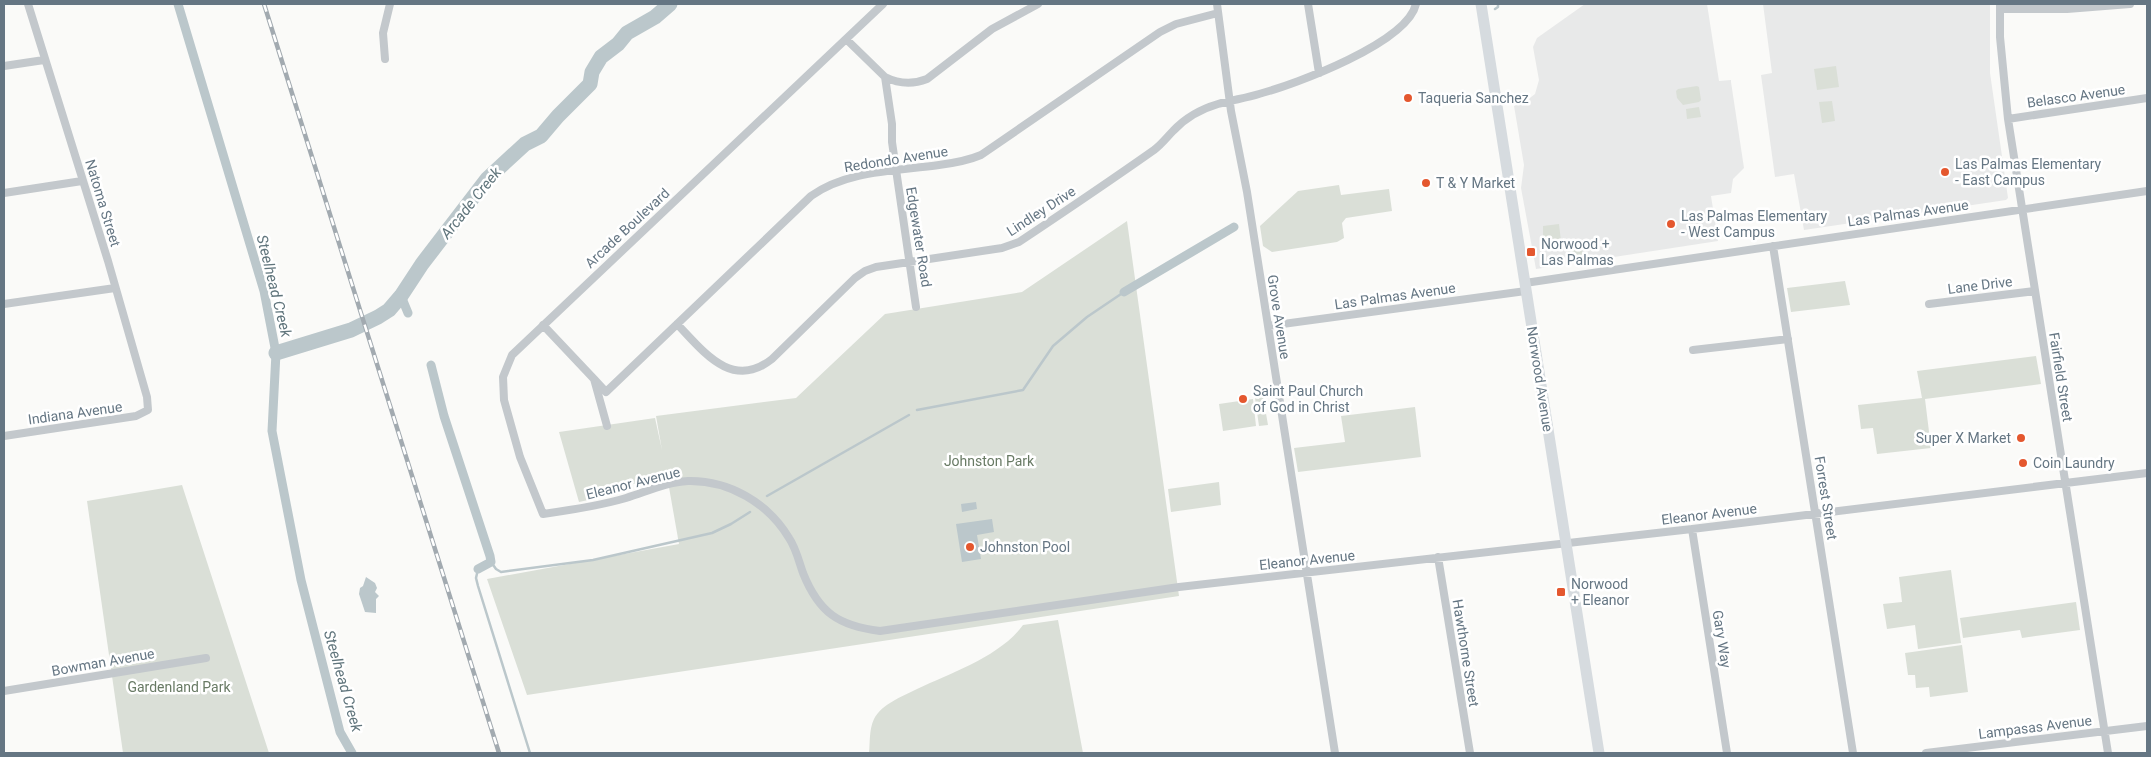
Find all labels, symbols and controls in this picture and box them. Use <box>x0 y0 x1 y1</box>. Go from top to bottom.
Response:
street label: Belasco Avenue <box>2026 81 2126 111</box>
place label: Taqueria Sanchez <box>1418 90 1529 106</box>
marker: Taqueria Sanchez <box>1402 92 1414 104</box>
street label: Redondo Avenue <box>843 143 949 175</box>
place label: Las Palmas Elementary - East Campus <box>1955 156 2102 188</box>
street label: Natoma Street <box>82 157 124 249</box>
water label: Arcade Creek <box>436 163 506 243</box>
marker: Las Palmas Elementary - East Campus <box>1939 166 1951 178</box>
place label: T & Y Market <box>1436 175 1516 191</box>
marker: T & Y Market <box>1420 177 1432 189</box>
street label: Lindley Drive <box>1004 183 1078 239</box>
street label: Arcade Boulevard <box>582 185 672 271</box>
street label: Edgewater Road <box>903 186 935 288</box>
street label: Las Palmas Avenue <box>1846 197 1970 229</box>
place label: Las Palmas Elementary - West Campus <box>1681 208 1828 240</box>
marker: Las Palmas Elementary - West Campus <box>1665 218 1677 230</box>
water label: Steelhead Creek <box>253 233 296 340</box>
place label: Norwood + Las Palmas <box>1541 236 1614 268</box>
marker: Norwood + Las Palmas <box>1525 246 1537 258</box>
street label: Lane Drive <box>1947 273 2013 297</box>
street label: Grove Avenue <box>1264 274 1294 360</box>
street label: Las Palmas Avenue <box>1333 280 1457 312</box>
street label: Norwood Avenue <box>1524 325 1556 433</box>
street label: Fairfield Street <box>2046 331 2076 423</box>
place label: Saint Paul Church of God in Christ <box>1253 383 1363 415</box>
marker: Saint Paul Church of God in Christ <box>1237 393 1249 405</box>
street label: Indiana Avenue <box>27 398 123 428</box>
place label: Super X Market <box>1916 430 2011 446</box>
marker: Super X Market <box>2015 432 2027 444</box>
park label: Johnston Park <box>944 453 1035 469</box>
street label: Forrest Street <box>1811 455 1841 541</box>
place label: Coin Laundry <box>2033 455 2115 471</box>
marker: Coin Laundry <box>2017 457 2029 469</box>
street label: Eleanor Avenue <box>584 464 682 502</box>
street label: Eleanor Avenue <box>1660 500 1758 528</box>
place label: Johnston Pool <box>980 539 1070 555</box>
marker: Johnston Pool <box>964 541 976 553</box>
street label: Eleanor Avenue <box>1258 547 1356 573</box>
place label: Norwood + Eleanor <box>1571 576 1630 608</box>
marker: Norwood + Eleanor <box>1555 586 1567 598</box>
street label: Hawthorne Street <box>1450 598 1482 708</box>
street label: Gary Way <box>1710 609 1735 669</box>
water label: Steelhead Creek <box>320 628 366 735</box>
street label: Bowman Avenue <box>50 645 156 679</box>
park label: Gardenland Park <box>127 679 231 695</box>
street label: Lampasas Avenue <box>1977 712 2093 742</box>

